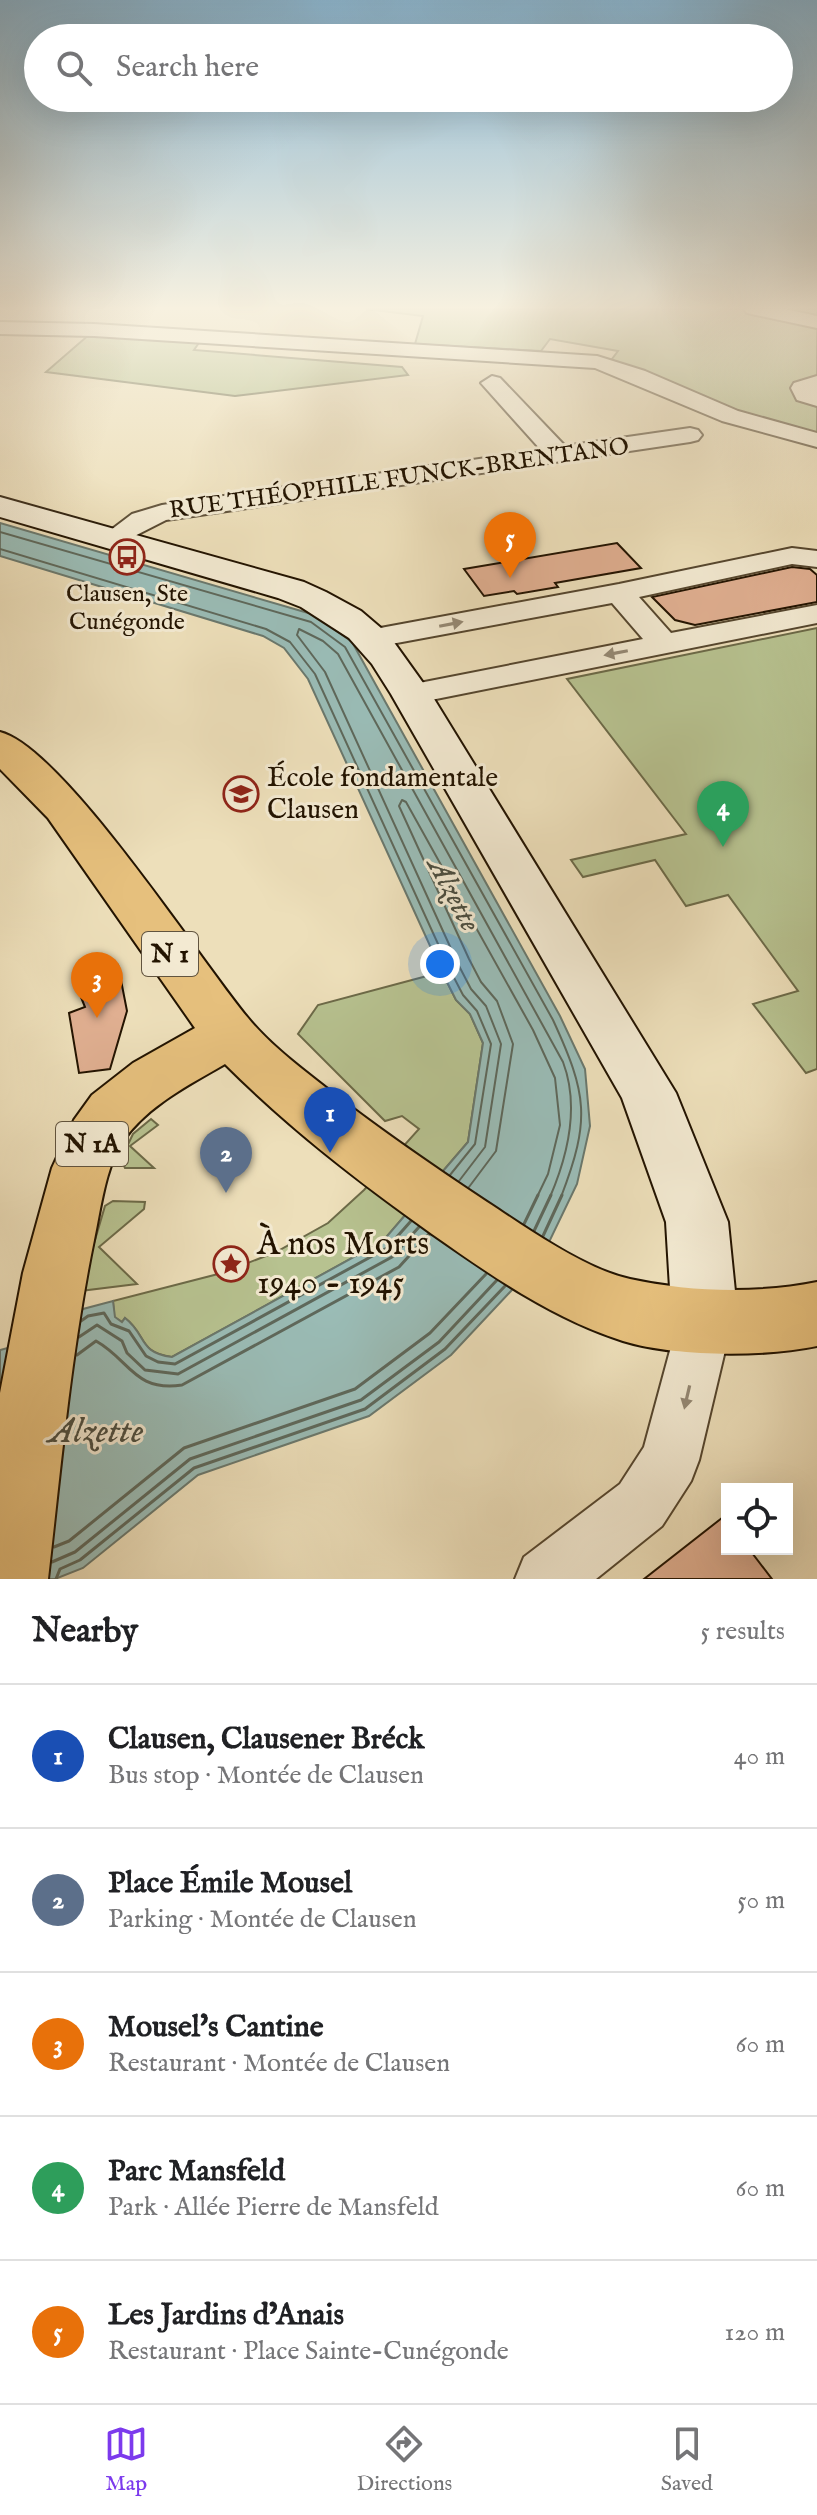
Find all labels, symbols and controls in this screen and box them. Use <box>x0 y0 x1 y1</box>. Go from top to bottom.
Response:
search box <box>24 24 793 112</box>
icon: search <box>52 46 96 90</box>
text: Search here <box>116 49 259 87</box>
street label: RUE THÉOPHILE FUNCK-BRENTANO <box>167 431 631 527</box>
pin: 5 <box>484 512 536 578</box>
bus stop icon: Clausen, Ste Cunégonde <box>108 538 146 576</box>
place label: Clausen, Ste Cunégonde <box>66 579 188 638</box>
one-way arrow <box>439 618 464 630</box>
one-way arrow <box>603 648 628 660</box>
place label: École fondamentale Clausen <box>267 760 498 828</box>
school or university icon: École fondamentale Clausen <box>222 775 260 813</box>
pin: 4 <box>697 781 749 847</box>
water label: Alzette <box>416 849 488 939</box>
road number: N 1 <box>142 932 198 976</box>
your location <box>420 944 460 984</box>
pin: 3 <box>71 952 123 1018</box>
pin: 1 <box>304 1087 356 1153</box>
road number: N 1A <box>56 1122 128 1166</box>
pin: 2 <box>200 1127 252 1193</box>
place label: À nos Morts 1940 - 1945 <box>256 1222 429 1305</box>
place icon: À nos Morts 1940 - 1945 <box>212 1245 250 1283</box>
one-way arrow <box>680 1384 693 1409</box>
water label: Alzette <box>45 1409 143 1455</box>
map controls <box>721 1483 793 1555</box>
button: locate <box>721 1483 793 1555</box>
text: Nearby <box>32 1610 138 1653</box>
text: 5 results <box>701 1615 785 1648</box>
text: Clausen, Clausener Bréck <box>108 1721 424 1759</box>
text: 1 <box>53 1740 63 1773</box>
text: 40 m <box>734 1740 785 1773</box>
text: Bus stop · Montée de Clausen <box>108 1759 424 1792</box>
text: Place Émile Mousel <box>108 1865 352 1903</box>
text: 2 <box>52 1884 64 1917</box>
text: 50 m <box>737 1884 785 1917</box>
text: Parking · Montée de Clausen <box>108 1903 417 1936</box>
text: Mousel's Cantine <box>108 2009 324 2047</box>
text: 3 <box>53 2028 63 2061</box>
text: 60 m <box>736 2028 785 2061</box>
text: Restaurant · Montée de Clausen <box>108 2047 450 2080</box>
text: Parc Mansfeld <box>108 2153 285 2191</box>
text: 4 <box>52 2172 64 2205</box>
text: 60 m <box>736 2172 785 2205</box>
text: Park · Allée Pierre de Mansfeld <box>108 2191 439 2224</box>
text: Les Jardins d’Anais <box>108 2297 344 2335</box>
text: 5 <box>53 2316 63 2349</box>
text: 120 m <box>725 2316 785 2349</box>
text: Restaurant · Place Sainte-Cunégonde <box>108 2335 509 2368</box>
tab: Map <box>104 2422 148 2498</box>
tab: Directions <box>357 2422 452 2498</box>
tab: Saved <box>661 2422 713 2498</box>

